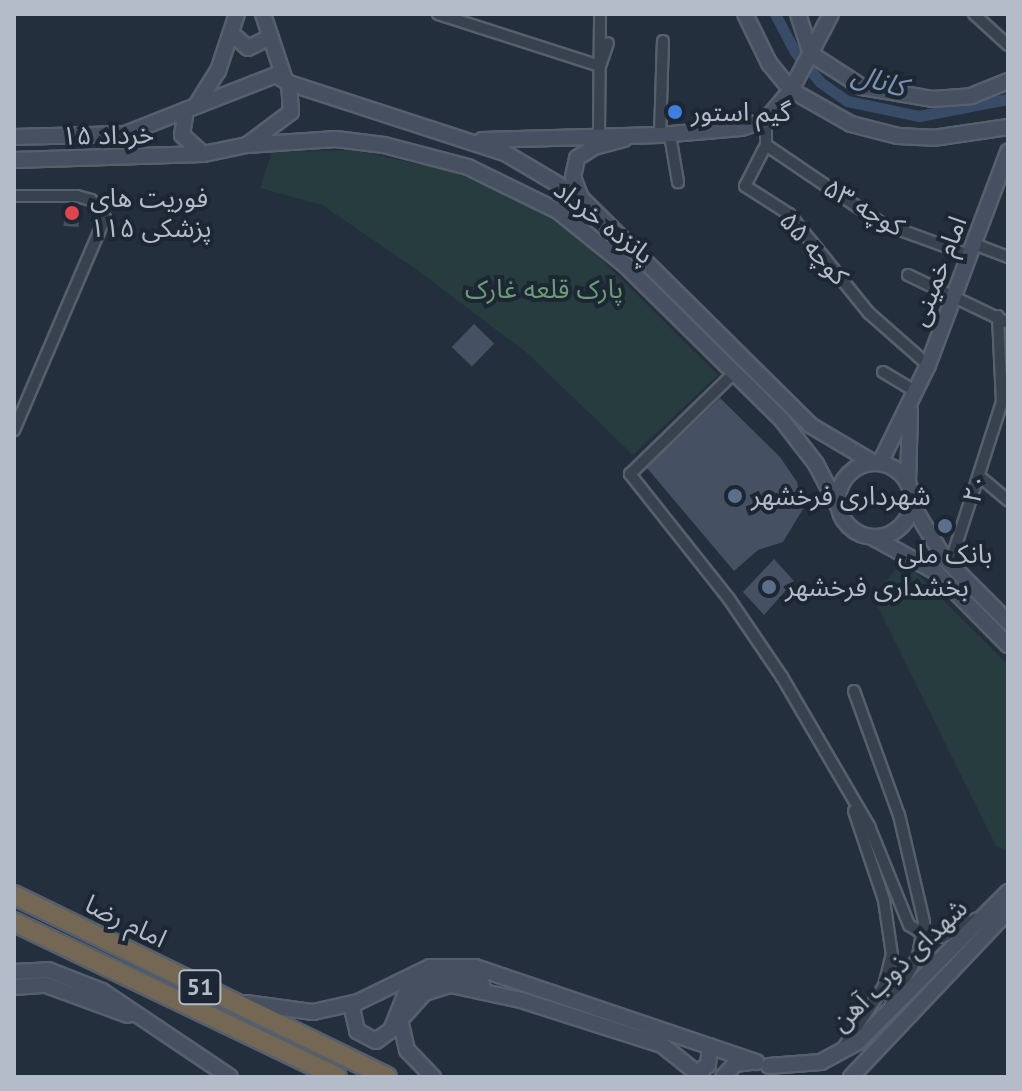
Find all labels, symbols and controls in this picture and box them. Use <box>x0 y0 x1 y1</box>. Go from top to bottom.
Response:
water label: کانال <box>848 56 910 104</box>
place label: گیم استور <box>691 96 791 128</box>
marker: گیم استور <box>666 103 684 121</box>
street label: ۱۵ خرداد <box>61 119 155 151</box>
street label: کوچه ۵۳ <box>818 172 910 242</box>
street label: پانزده خرداد <box>548 174 660 270</box>
place label: فوریت های پزشکی ۱۱۵ <box>90 182 212 244</box>
marker: فوریت های پزشکی ۱۱۵ <box>61 202 83 224</box>
street label: کوچه ۵۵ <box>773 205 855 291</box>
street label: امام خمینی <box>903 212 973 330</box>
park label: پارک قلعه غارک <box>465 273 623 305</box>
street label: ۲۰ <box>956 469 994 507</box>
place label: شهرداری فرخشهر <box>751 480 931 512</box>
marker: شهرداری فرخشهر <box>726 487 744 505</box>
marker: بانک ملی <box>936 517 954 535</box>
place label: بانک ملی <box>898 538 992 570</box>
place label: بخشداری فرخشهر <box>785 571 969 603</box>
marker: بخشداری فرخشهر <box>760 578 778 596</box>
street label: امام رضا <box>80 888 172 954</box>
street label: شهدای ذوب آهن <box>824 892 974 1038</box>
road number: 51 <box>178 967 222 1007</box>

